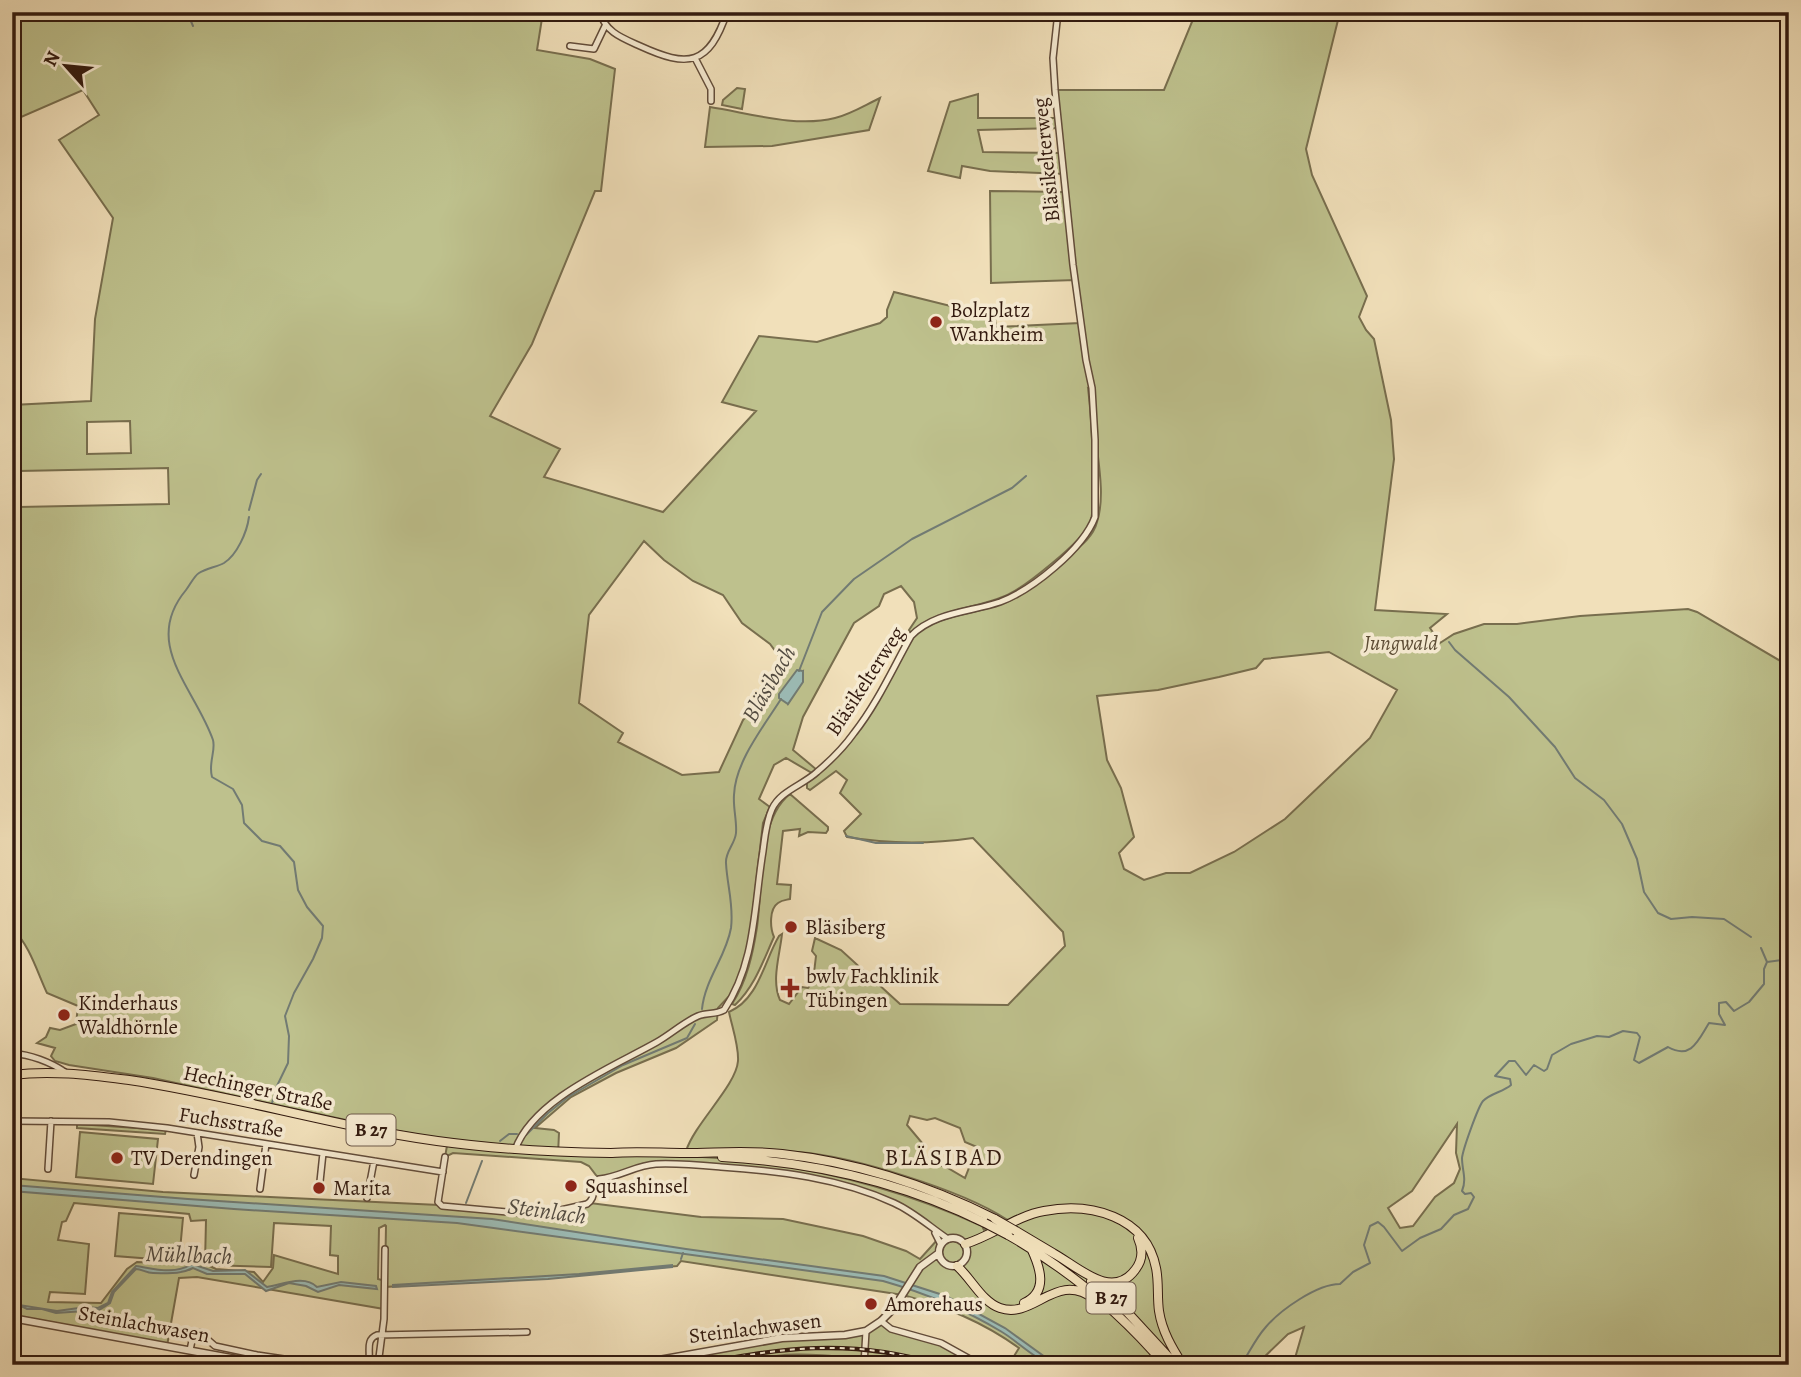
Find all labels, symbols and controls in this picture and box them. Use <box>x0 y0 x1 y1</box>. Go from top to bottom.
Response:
north arrow <box>32 32 102 102</box>
text: N <box>37 47 67 71</box>
street label: Bläsikelterweg <box>1025 96 1066 224</box>
place label: Bolzplatz Wankheim <box>949 296 1044 348</box>
marker: Bolzplatz Wankheim <box>928 314 944 330</box>
street label: Bläsikelterweg <box>819 620 911 741</box>
park label: Jungwald <box>1363 629 1438 657</box>
water label: Bläsibach <box>735 640 803 728</box>
place label: Bläsiberg <box>805 913 886 941</box>
marker: Bläsiberg <box>783 919 799 935</box>
place label: bwlv Fachklinik Tübingen <box>806 962 939 1014</box>
marker: bwlv Fachklinik Tübingen <box>780 978 800 998</box>
place label: Kinderhaus Waldhörnle <box>77 989 178 1041</box>
marker: Kinderhaus Waldhörnle <box>56 1007 72 1023</box>
street label: Hechinger Straße <box>181 1059 335 1117</box>
street label: Fuchsstraße <box>177 1100 285 1144</box>
road number: B 27 <box>346 1114 396 1146</box>
district label: BLÄSIBAD <box>884 1142 1004 1173</box>
place label: TV Derendingen <box>131 1144 273 1172</box>
marker: TV Derendingen <box>109 1150 125 1166</box>
place label: Squashinsel <box>585 1172 688 1200</box>
place label: Marita <box>333 1174 391 1202</box>
marker: Squashinsel <box>563 1178 579 1194</box>
marker: Marita <box>311 1180 327 1196</box>
water label: Steinlach <box>506 1190 588 1232</box>
water label: Mühlbach <box>145 1238 233 1272</box>
road number: B 27 <box>1086 1282 1136 1314</box>
place label: Amorehaus <box>884 1290 983 1318</box>
marker: Amorehaus <box>863 1296 879 1312</box>
street label: Steinlachwasen <box>76 1299 212 1349</box>
street label: Steinlachwasen <box>687 1306 823 1350</box>

